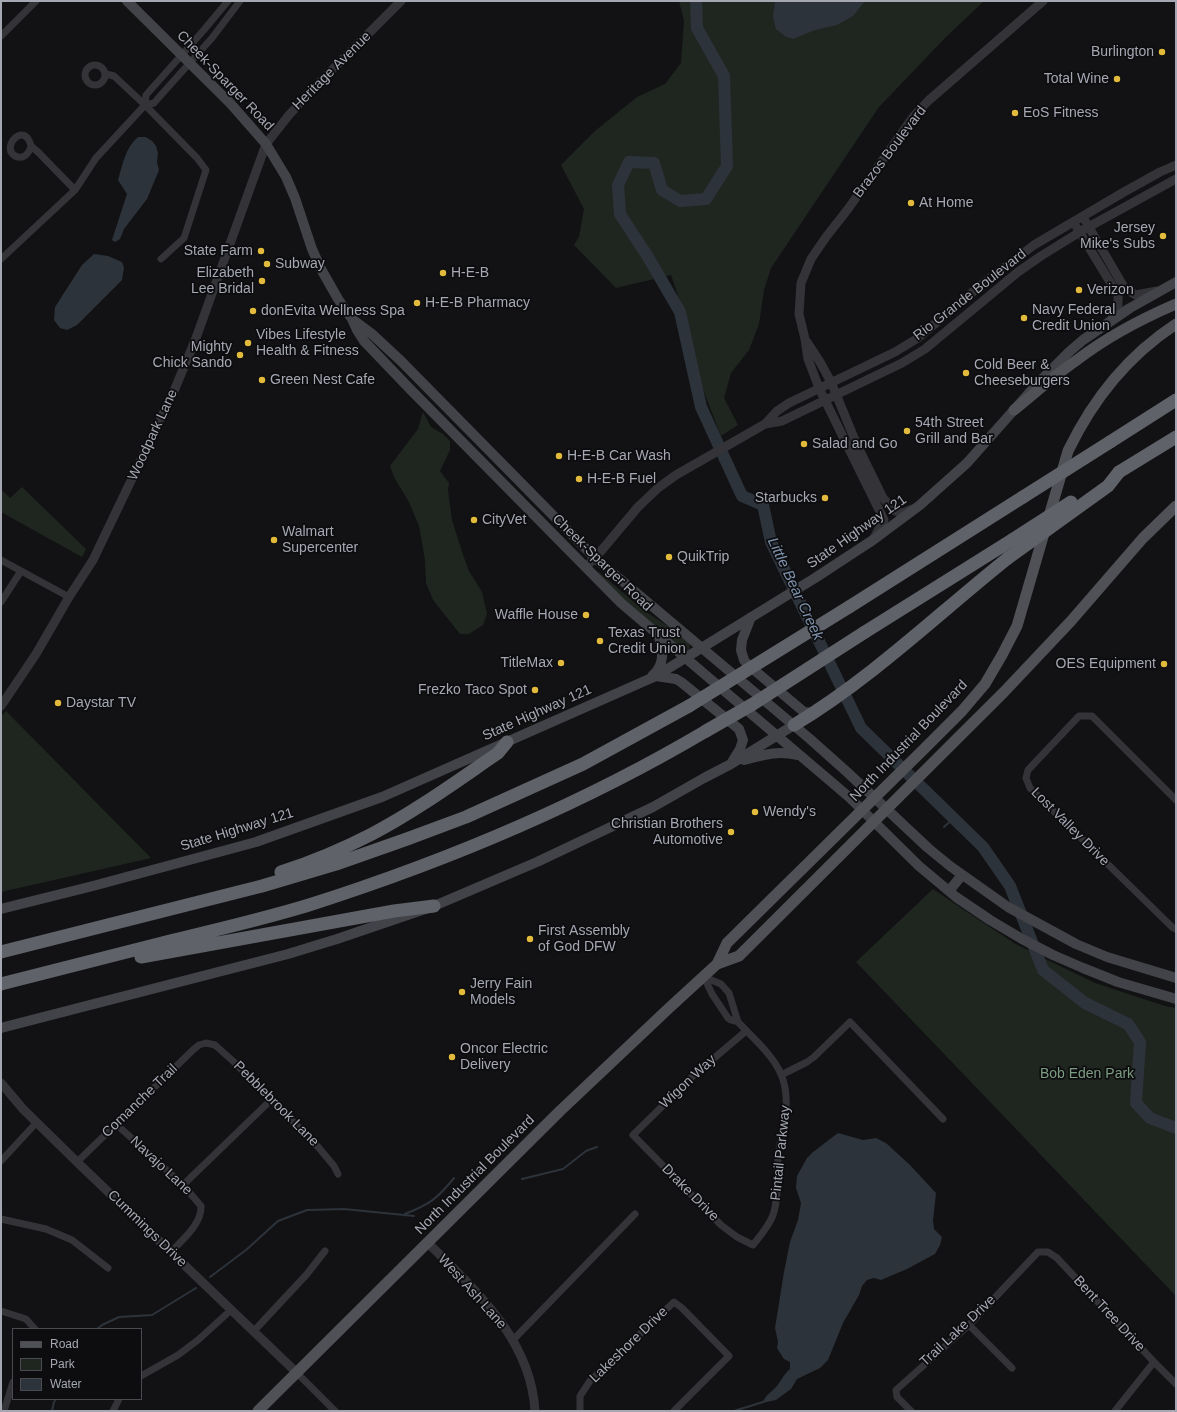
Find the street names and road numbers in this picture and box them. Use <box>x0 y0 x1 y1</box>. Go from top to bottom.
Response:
street label: Cheek-Sparger Road <box>173 28 277 134</box>
street label: Heritage Avenue <box>289 28 375 114</box>
street label: Brazos Boulevard <box>850 103 930 201</box>
street label: Rio Grande Boulevard <box>910 246 1030 344</box>
street label: Woodpark Lane <box>125 387 181 483</box>
street label: State Highway 121 <box>804 491 910 573</box>
street label: Cheek-Sparger Road <box>549 511 655 615</box>
street label: North Industrial Boulevard <box>847 677 971 805</box>
street label: State Highway 121 <box>480 681 594 745</box>
street label: Lost Valley Drive <box>1027 784 1113 870</box>
street label: State Highway 121 <box>178 805 296 855</box>
street label: Wigon Way <box>656 1052 720 1112</box>
street label: Pebblebrook Lane <box>230 1058 322 1150</box>
street label: Comanche Trail <box>99 1061 181 1141</box>
street label: Pintail Parkway <box>768 1105 794 1201</box>
street label: North Industrial Boulevard <box>412 1112 538 1238</box>
street label: Navajo Lane <box>127 1133 195 1199</box>
street label: Drake Drive <box>658 1161 722 1225</box>
street label: Cummings Drive <box>104 1187 190 1271</box>
street label: West Ash Lane <box>434 1251 510 1333</box>
street label: Bent Tree Drive <box>1070 1273 1148 1355</box>
street label: Trail Lake Drive <box>917 1292 999 1370</box>
street label: Lakeshore Drive <box>587 1304 671 1386</box>

